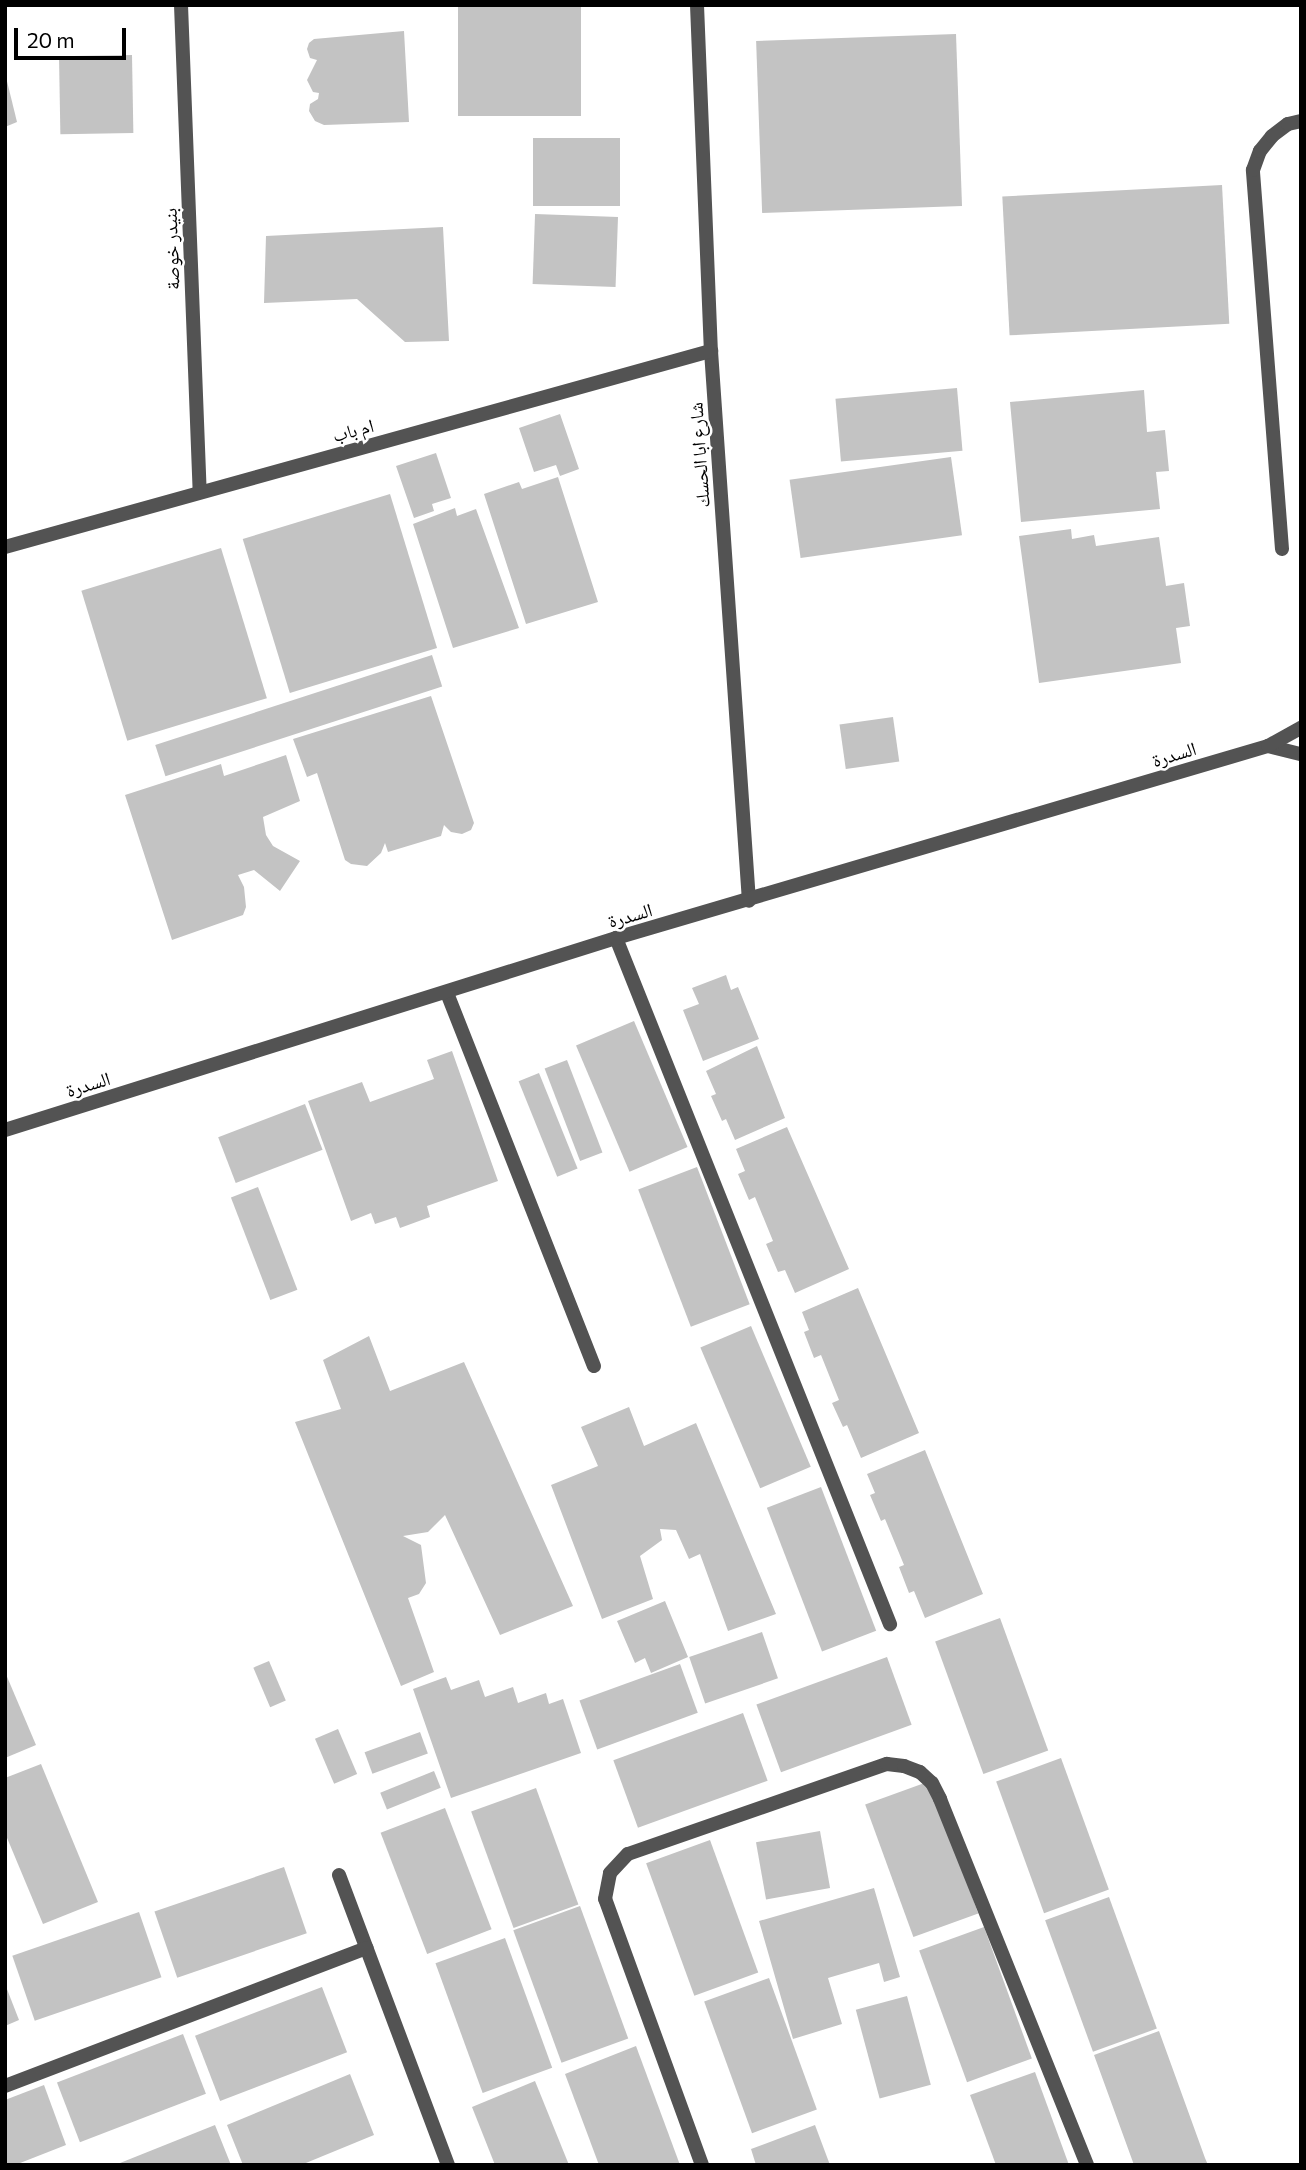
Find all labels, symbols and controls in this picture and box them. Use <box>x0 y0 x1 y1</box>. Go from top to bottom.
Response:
scale bar <box>18 14 130 58</box>
text: 20 m <box>27 27 75 52</box>
street label: بنيدر خوصة <box>158 208 184 290</box>
street label: شارع ابا الحسك <box>684 401 714 509</box>
street label: ام باب <box>330 414 376 446</box>
street label: السدرة <box>1149 736 1199 772</box>
street label: السدرة <box>605 898 655 932</box>
street label: السدرة <box>63 1066 113 1102</box>

